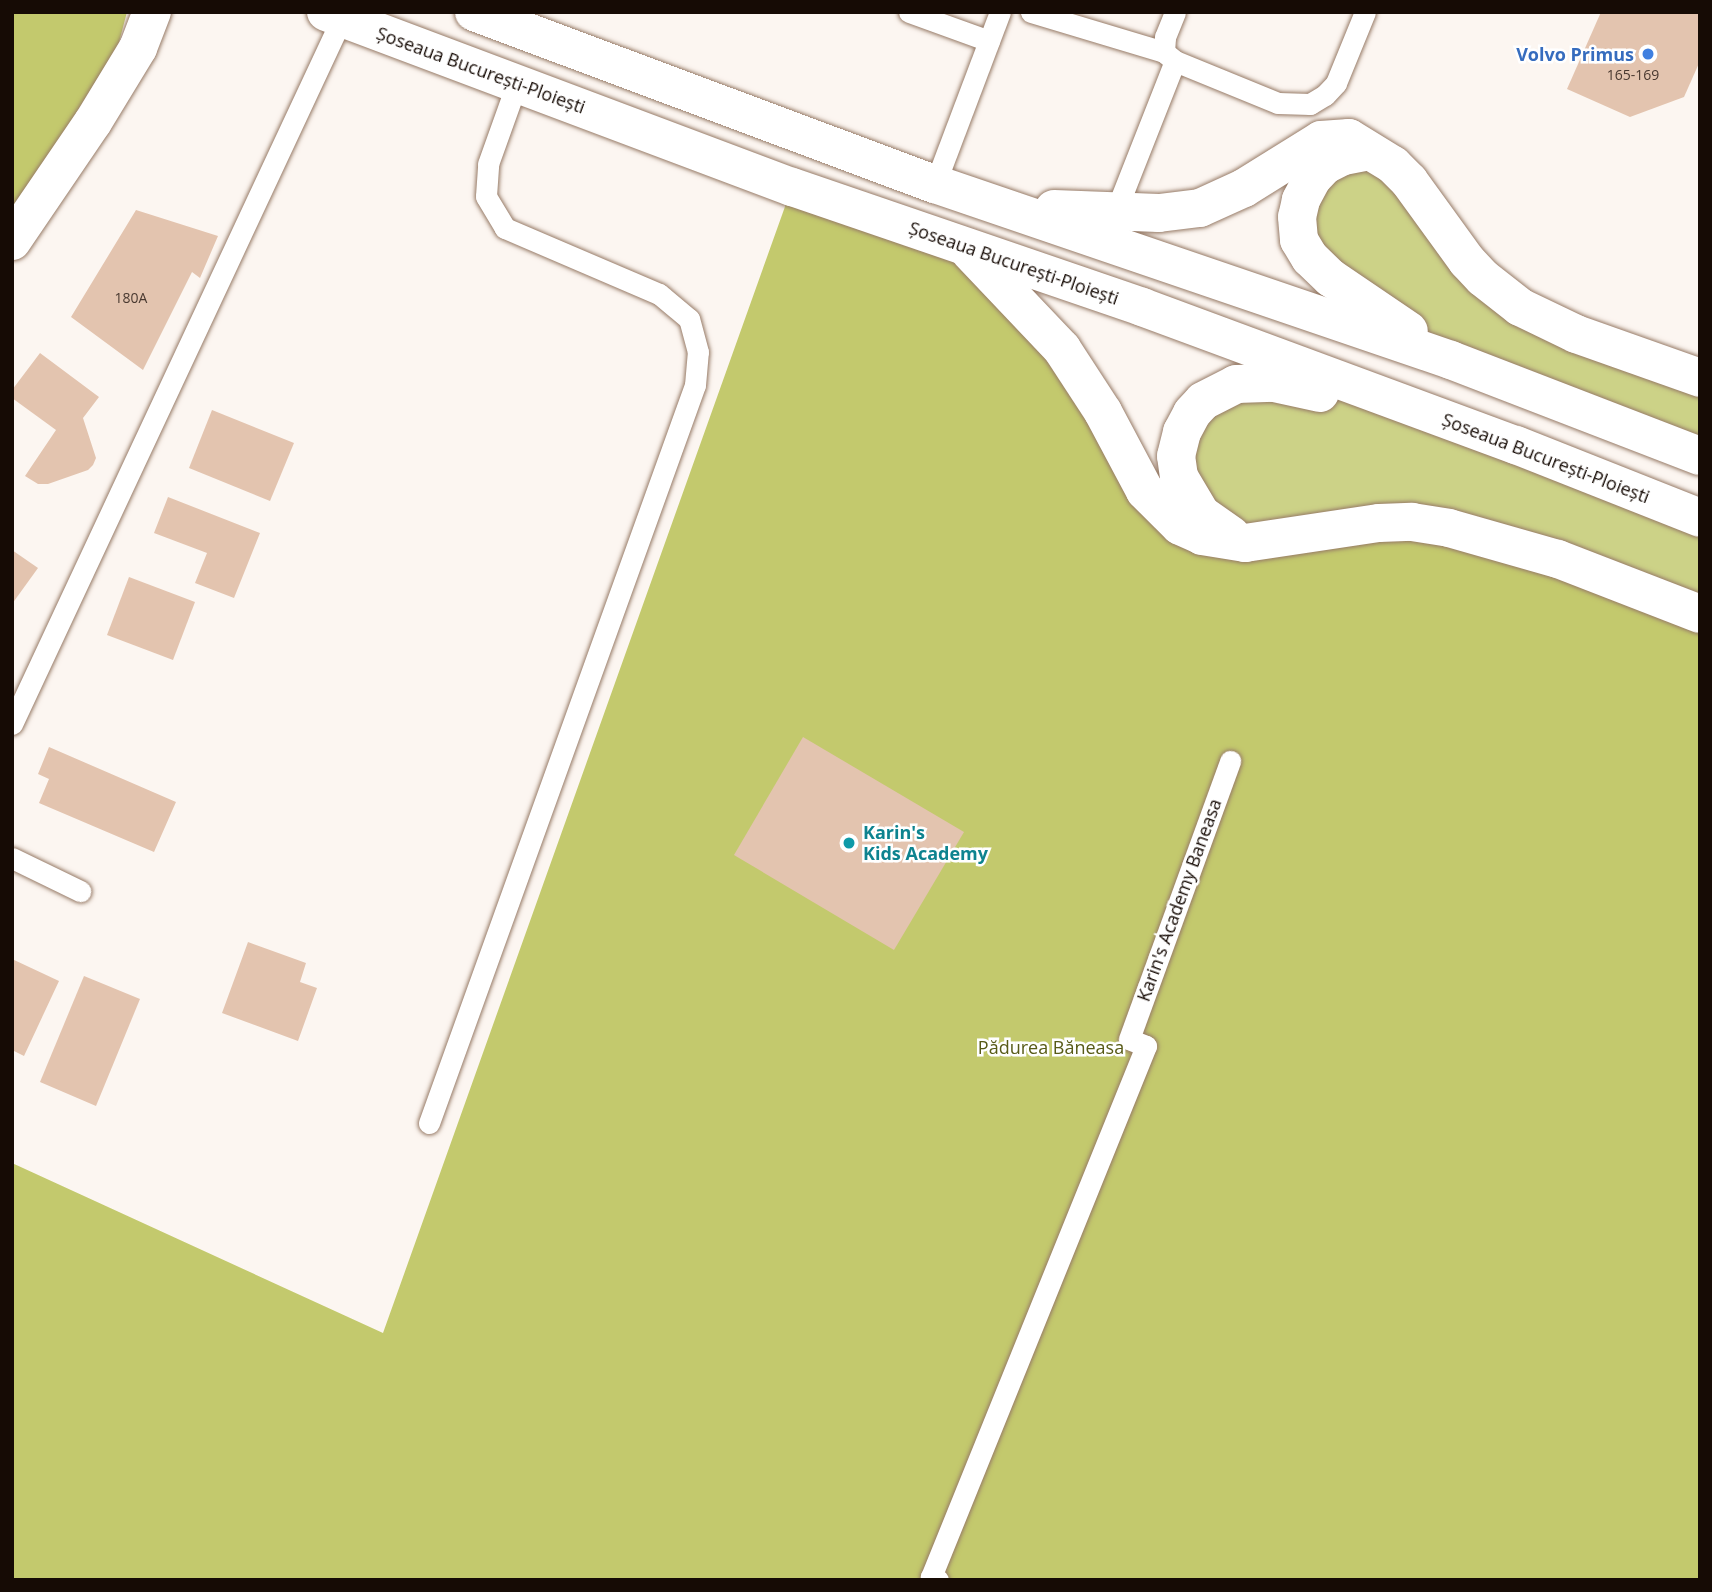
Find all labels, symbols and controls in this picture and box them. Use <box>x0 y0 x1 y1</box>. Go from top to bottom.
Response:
street label: Șoseaua București-Ploiești <box>374 22 588 118</box>
place label: Volvo Primus <box>1516 43 1634 65</box>
marker: Volvo Primus <box>1640 46 1656 62</box>
house number: 165-169 <box>1607 67 1659 83</box>
street label: Șoseaua București-Ploiești <box>906 217 1122 309</box>
house number: 180A <box>115 290 147 306</box>
street label: Șoseaua București-Ploiești <box>1439 408 1653 508</box>
street label: Karin's Academy Baneasa <box>1132 796 1226 1004</box>
place label: Karin's Kids Academy <box>863 822 988 864</box>
marker: Karin's Kids Academy <box>841 835 857 851</box>
park label: Pădurea Băneasa <box>978 1036 1124 1058</box>

